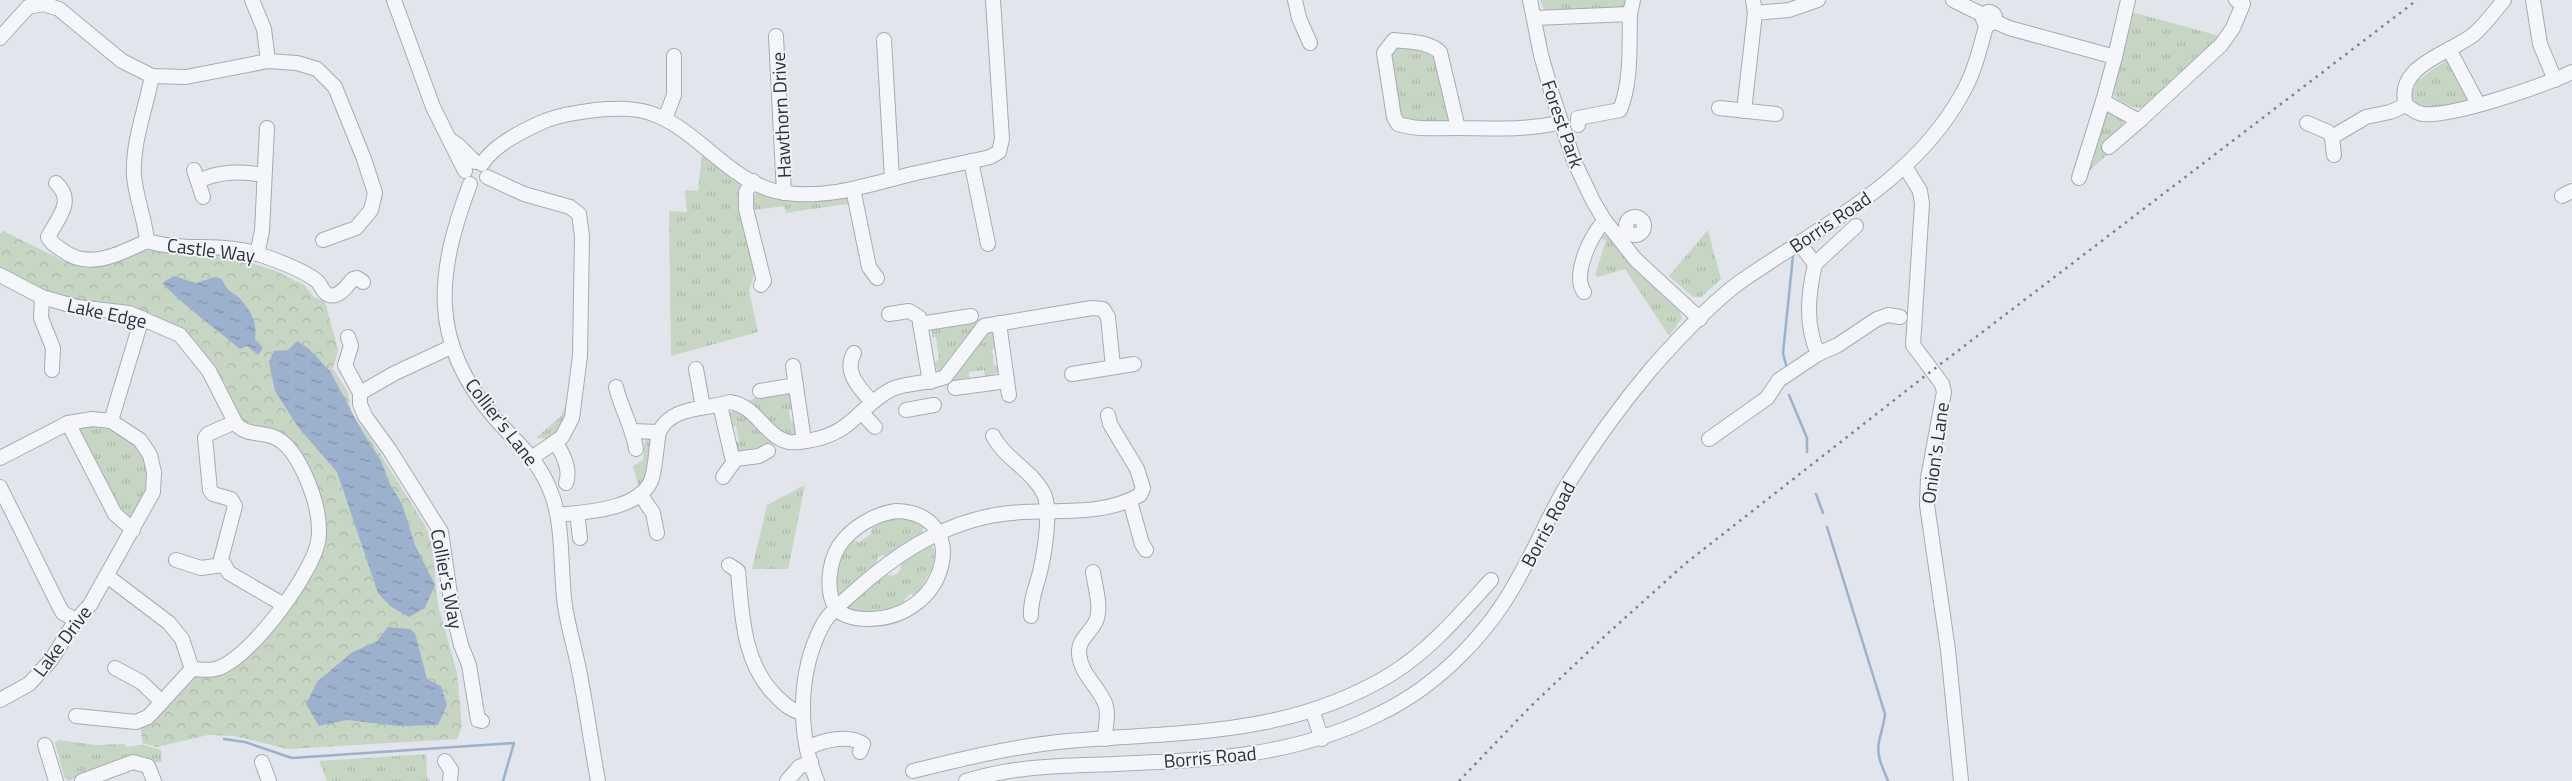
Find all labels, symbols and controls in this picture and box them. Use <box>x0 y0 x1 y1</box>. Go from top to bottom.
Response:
street label: Hawthorn Drive <box>763 51 798 179</box>
street label: Forest Park <box>1535 76 1592 172</box>
street label: Borris Road <box>1783 184 1876 260</box>
street label: Castle Way <box>165 230 257 269</box>
street label: Lake Edge <box>64 290 150 335</box>
street label: Collier's Lane <box>459 372 546 472</box>
street label: Onion's Lane <box>1913 400 1956 506</box>
street label: Borris Road <box>1513 476 1582 572</box>
street label: Collier's Way <box>424 526 471 631</box>
street label: Lake Drive <box>25 599 98 682</box>
street label: Borris Road <box>1162 738 1258 775</box>

